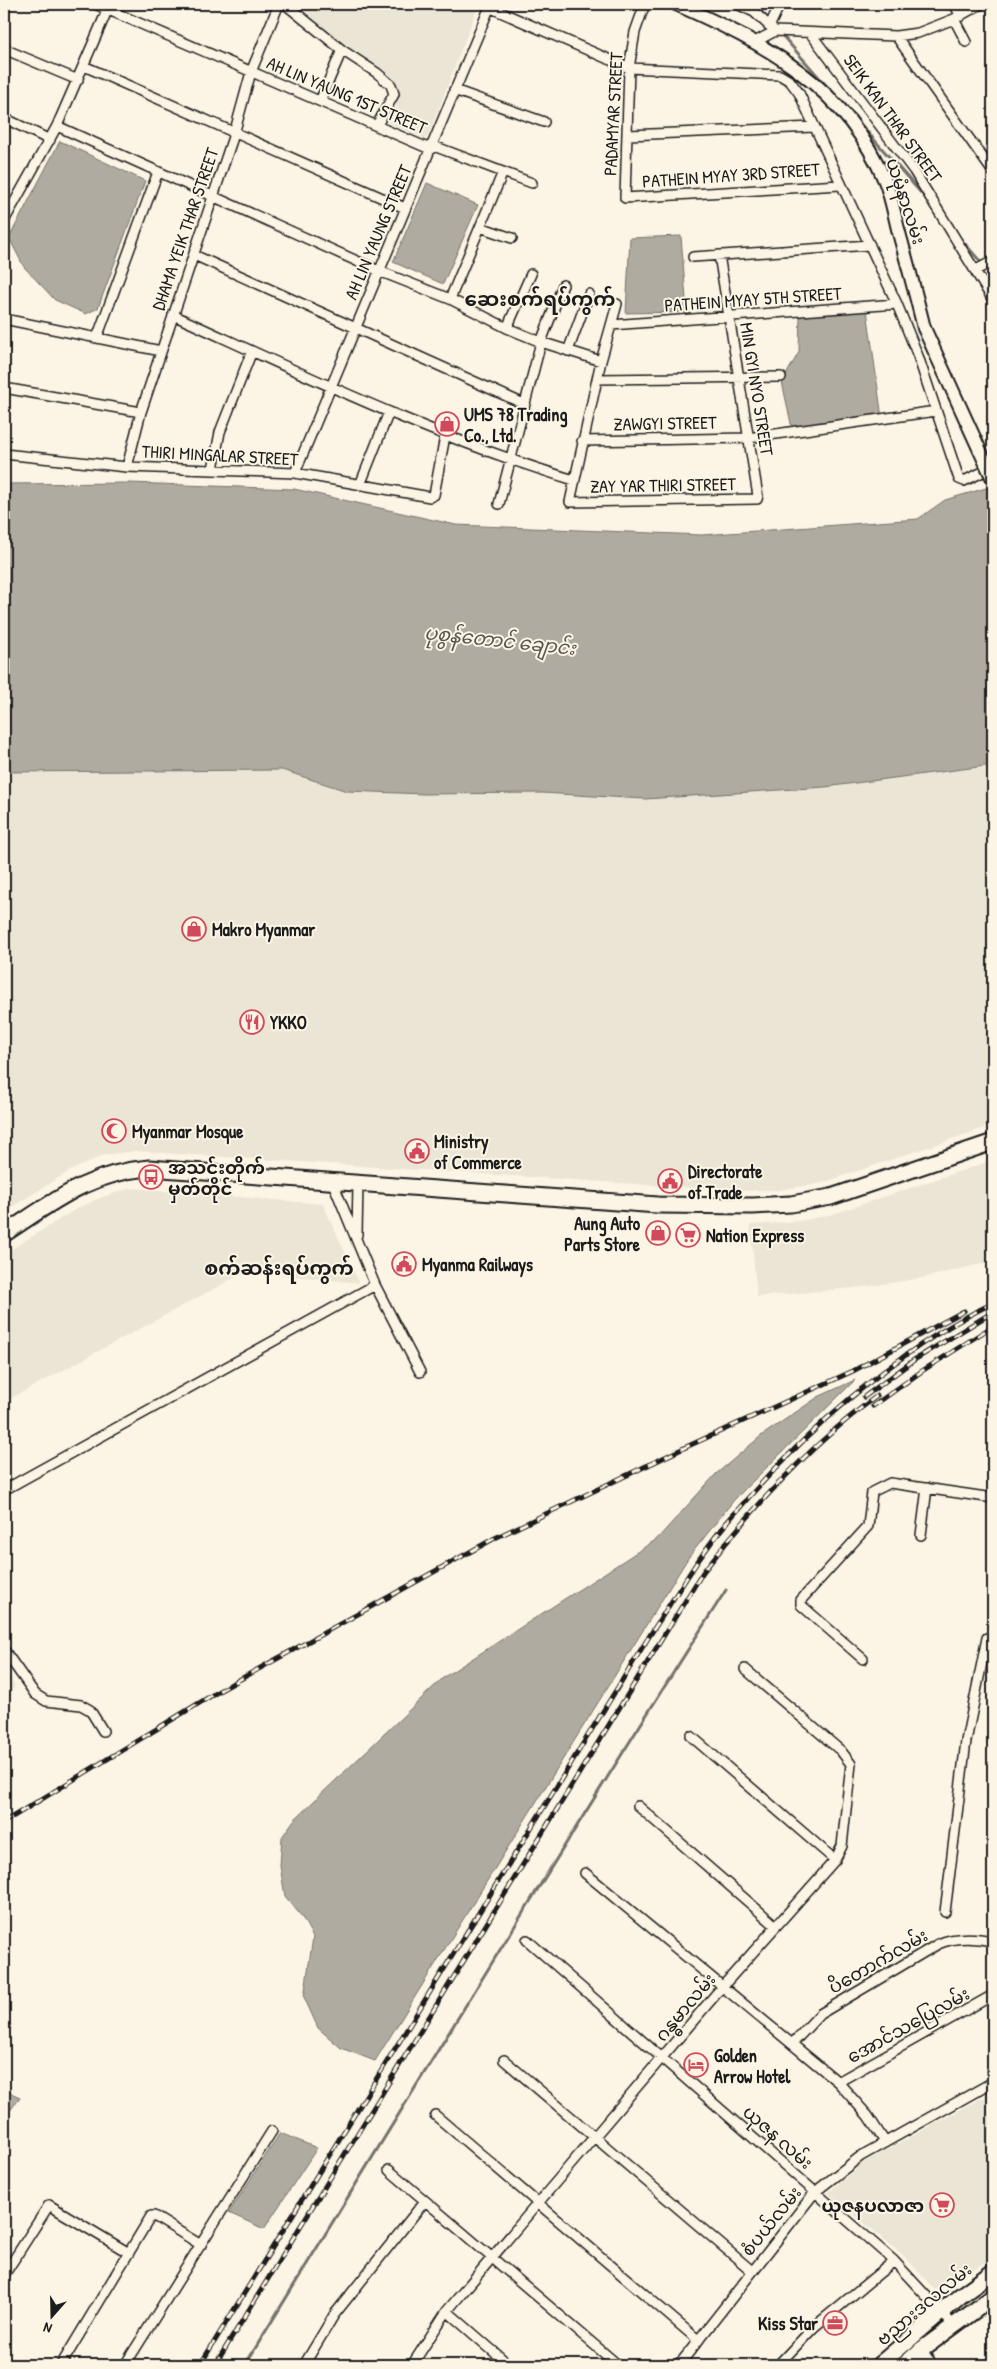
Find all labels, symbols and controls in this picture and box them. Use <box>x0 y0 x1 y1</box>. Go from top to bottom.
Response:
street label: SEIK KAN THAR STREET <box>838 49 948 188</box>
street label: AH LIN YAUNG 1ST STREET <box>263 50 431 140</box>
street label: PADAMYAR STREET <box>597 51 629 176</box>
street label: DHAMA YEIK THAR STREET <box>145 144 225 314</box>
street label: ယမုံနာလမ်း <box>877 155 932 248</box>
street label: PATHEIN MYAY 3RD STREET <box>641 156 821 194</box>
street label: AH LIN YAUNG STREET <box>338 160 418 303</box>
street label: PATHEIN MYAY 5TH STREET <box>664 280 843 318</box>
district label: ဆေးစက်ရပ်ကွက် <box>464 285 616 315</box>
street label: MIN GYI NYO STREET <box>734 321 780 458</box>
place label: UMS 78 Trading Co., Ltd. <box>464 402 567 448</box>
street label: ZAWGYI STREET <box>613 410 717 436</box>
shop icon: UMS 78 Trading Co., Ltd. <box>434 411 460 437</box>
street label: THIRI MINGALAR STREET <box>141 438 299 472</box>
street label: ZAY YAR THIRI STREET <box>590 471 737 499</box>
water label: ပုစွန်တောင် ချောင်း <box>423 619 578 664</box>
shop icon: Makro Myanmar <box>181 916 207 942</box>
place label: Makro Myanmar <box>212 917 315 943</box>
restaurant icon: YKKO <box>239 1009 265 1035</box>
place label: YKKO <box>270 1010 307 1035</box>
mosque icon: Myanmar Mosque <box>101 1118 127 1144</box>
place label: Myanmar Mosque <box>132 1119 244 1145</box>
place label: Ministry of Commerce <box>434 1129 523 1175</box>
public building icon: Ministry of Commerce <box>404 1138 430 1164</box>
place label: အသင်းတိုက် မှတ်တိုင် <box>168 1155 265 1203</box>
place label: Directorate of Trade <box>688 1159 763 1205</box>
bus stop icon: အသင်းတိုက် မှတ်တိုင် <box>138 1164 164 1190</box>
public building icon: Directorate of Trade <box>657 1168 683 1194</box>
place label: Aung Auto Parts Store <box>564 1211 641 1257</box>
shop icon: Aung Auto Parts Store <box>645 1220 671 1246</box>
supermarket icon: Nation Express <box>675 1222 701 1248</box>
place label: Nation Express <box>706 1223 804 1249</box>
public building icon: Myanma Railways <box>391 1251 417 1277</box>
place label: Myanma Railways <box>422 1252 533 1278</box>
district label: စက်ဆန်းရပ်ကွက် <box>204 1254 354 1284</box>
street label: ပိတောက်လမ်း <box>823 1922 932 1999</box>
street label: ဂန္ဓမာလမ်း <box>649 1967 724 2049</box>
street label: အောင်သပြေလမ်း <box>842 1981 975 2072</box>
place label: Golden Arrow Hotel <box>714 2043 791 2089</box>
hotel icon: Golden Arrow Hotel <box>683 2052 709 2078</box>
street label: ယုဇန လမ်း <box>736 2099 819 2177</box>
street label: စံပယ်လမ်း <box>735 2181 807 2261</box>
supermarket icon: ယုဇနပလာဇာ <box>929 2192 955 2218</box>
place label: ယုဇနပလာဇာ <box>822 2193 924 2220</box>
street label: ဗညားဒလလမ်း <box>871 2257 979 2353</box>
north arrow <box>28 2292 78 2342</box>
office icon: Kiss Star <box>822 2310 848 2336</box>
place label: Kiss Star <box>758 2311 818 2336</box>
text: N <box>40 2318 54 2339</box>

